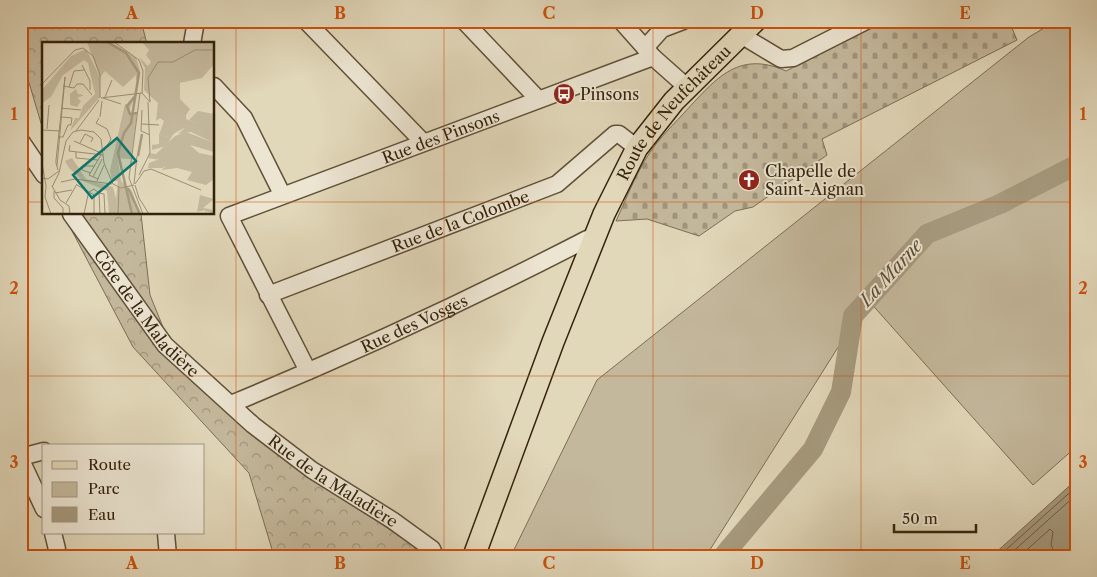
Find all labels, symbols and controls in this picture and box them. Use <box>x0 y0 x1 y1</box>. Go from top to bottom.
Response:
text: A <box>125 3 139 23</box>
text: B <box>334 3 346 23</box>
text: C <box>543 3 555 23</box>
text: D <box>750 3 764 23</box>
text: E <box>959 3 971 23</box>
street label: Route de Neufchâteau <box>613 41 735 184</box>
inset map <box>42 42 215 215</box>
bus stop icon: Pinsons <box>552 82 576 106</box>
place label: Pinsons <box>580 84 639 104</box>
text: 1 <box>10 104 18 124</box>
text: 1 <box>1079 104 1087 124</box>
street label: Rue des Pinsons <box>379 105 502 168</box>
place label: Chapelle de Saint-Aignan <box>765 161 864 199</box>
church icon: Chapelle de Saint-Aignan <box>737 168 761 192</box>
street label: Rue de la Colombe <box>389 186 532 257</box>
water label: La Marne <box>854 234 928 313</box>
street label: Côte de la Maladière <box>90 245 203 381</box>
text: 2 <box>9 278 19 298</box>
text: 2 <box>1078 278 1088 298</box>
street label: Rue des Vosges <box>358 290 471 357</box>
street label: Rue de la Maladière <box>264 430 402 531</box>
legend <box>42 444 205 534</box>
text: 3 <box>9 452 19 472</box>
text: 3 <box>1078 452 1088 472</box>
text: Route <box>88 455 131 474</box>
text: Parc <box>88 479 120 498</box>
scale bar <box>894 502 977 534</box>
text: Eau <box>88 505 116 524</box>
text: 50 m <box>902 509 938 528</box>
text: A <box>125 553 139 573</box>
text: B <box>334 553 346 573</box>
text: C <box>543 553 555 573</box>
text: D <box>750 553 764 573</box>
text: E <box>959 553 971 573</box>

